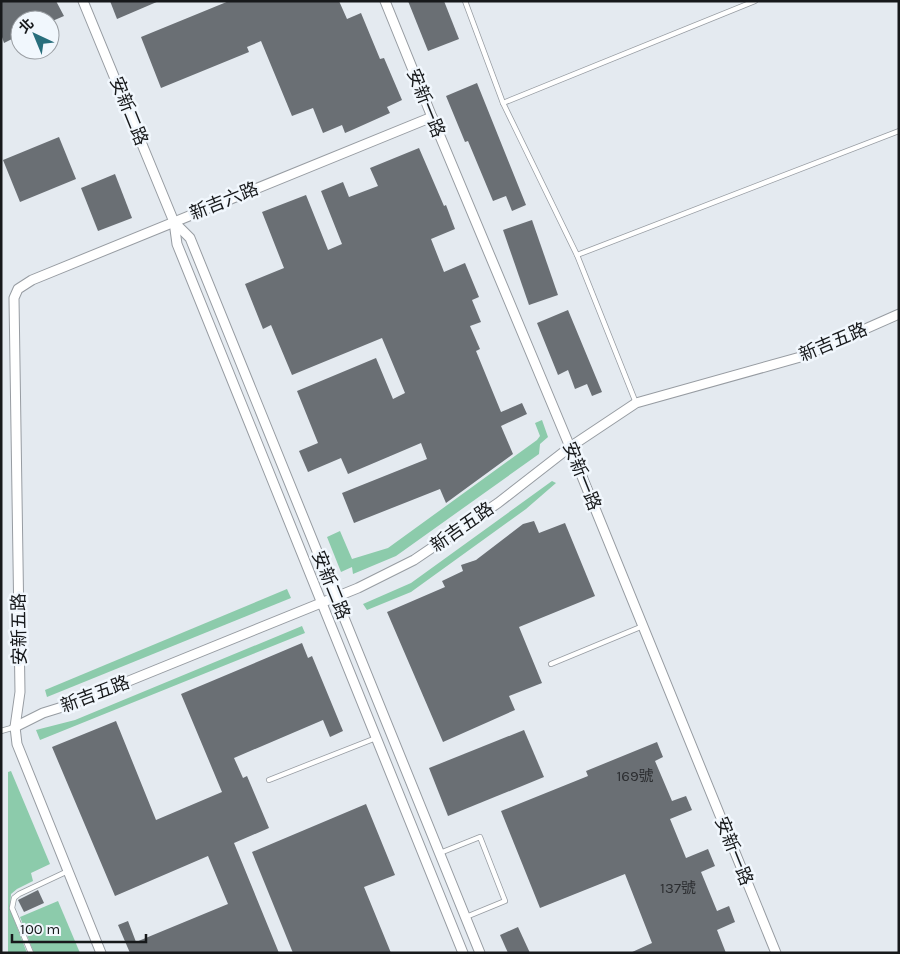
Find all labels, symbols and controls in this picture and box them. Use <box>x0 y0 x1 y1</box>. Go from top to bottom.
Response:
north arrow <box>10 10 60 60</box>
text: 北 <box>15 15 37 37</box>
street label: 安新一路 <box>402 66 450 140</box>
street label: 安新二路 <box>105 74 153 148</box>
street label: 新吉六路 <box>187 177 261 225</box>
street label: 新吉五路 <box>796 318 870 366</box>
street label: 安新一路 <box>558 439 606 513</box>
street label: 新吉五路 <box>426 497 498 557</box>
street label: 安新二路 <box>307 548 355 622</box>
street label: 安新五路 <box>7 593 31 665</box>
street label: 新吉五路 <box>57 671 133 717</box>
house number: 169號 <box>616 767 654 785</box>
street label: 安新一路 <box>710 814 758 888</box>
house number: 137號 <box>660 879 696 897</box>
scale bar <box>12 912 146 944</box>
text: 100 m <box>20 920 60 938</box>

